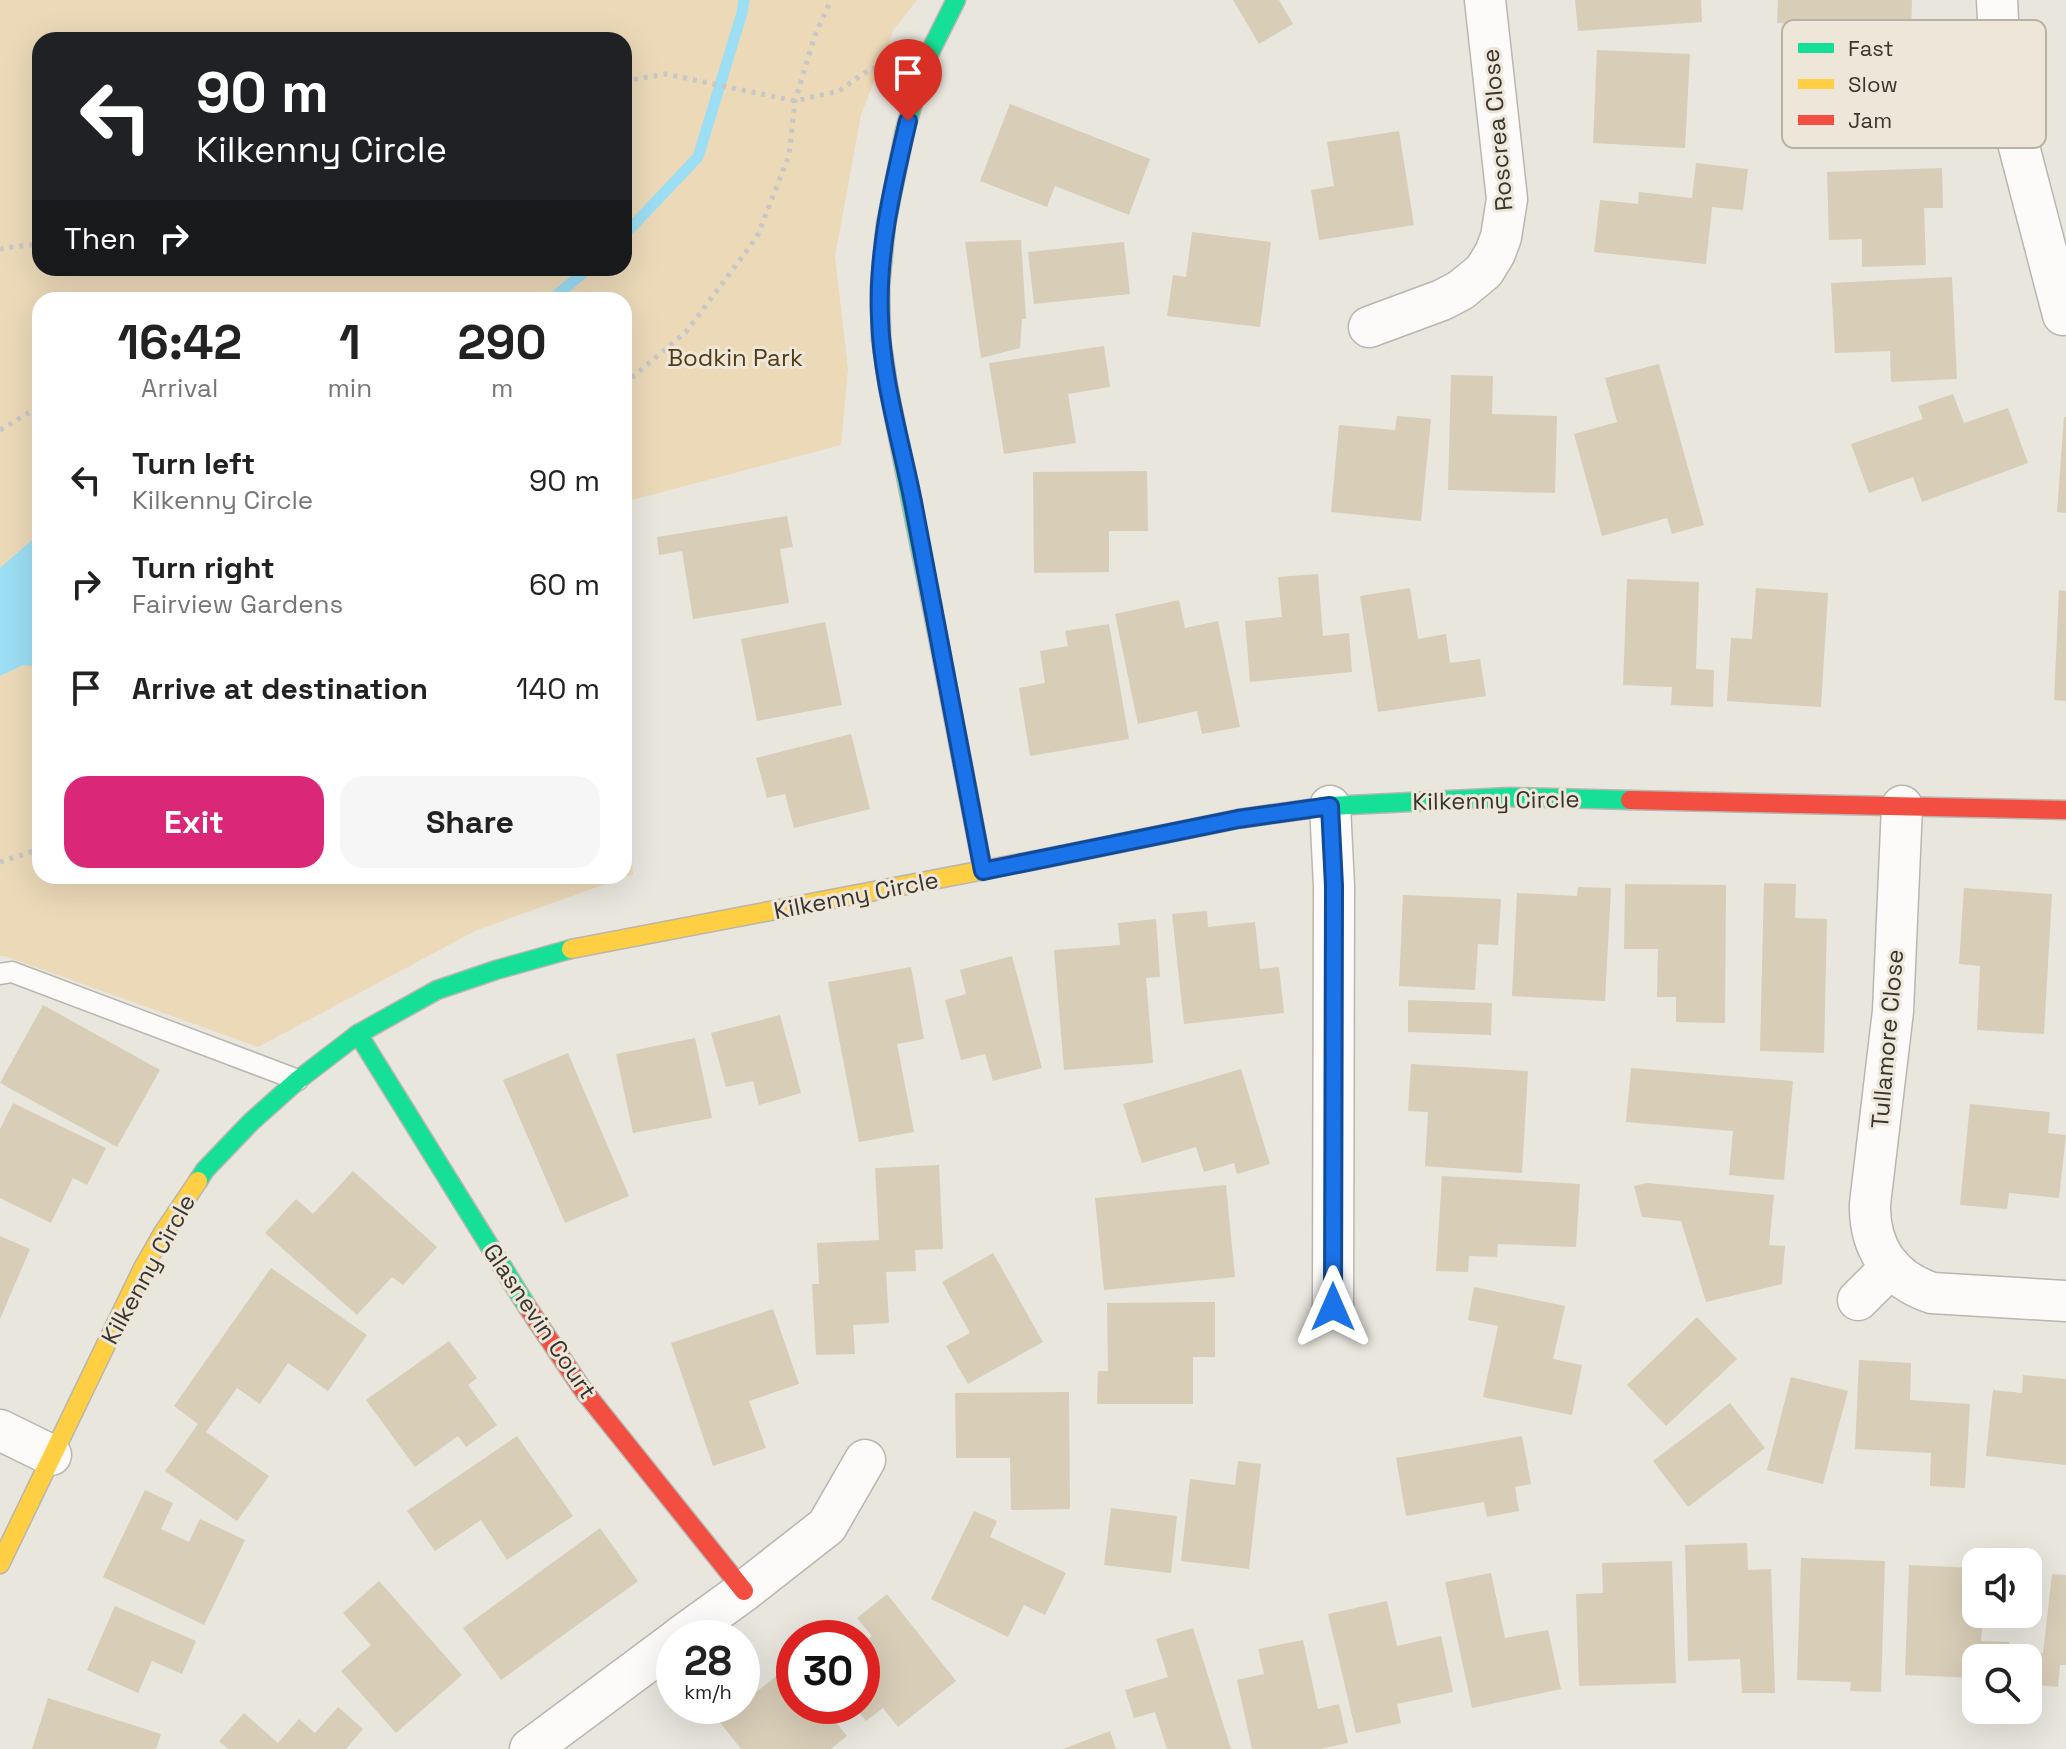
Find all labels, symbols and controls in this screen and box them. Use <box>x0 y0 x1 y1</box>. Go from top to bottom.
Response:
legend <box>1782 20 2046 148</box>
text: Fast <box>1848 34 1894 62</box>
pin <box>874 39 942 121</box>
street label: Roscrea Close <box>1474 48 1520 212</box>
icon: arrive <box>886 51 930 95</box>
text: 90 m <box>196 57 329 128</box>
icon: left <box>64 64 168 168</box>
text: Slow <box>1848 70 1898 98</box>
text: Jam <box>1848 106 1892 134</box>
text: Kilkenny Circle <box>196 127 447 173</box>
icon: right <box>152 216 196 260</box>
text: Then <box>64 219 136 258</box>
text: 16:42 <box>117 312 242 373</box>
text: 1 <box>339 312 361 373</box>
text: 290 <box>458 312 547 373</box>
park label: Bodkin Park <box>667 342 803 373</box>
text: Arrival <box>141 371 218 405</box>
text: min <box>327 371 372 405</box>
text: m <box>491 371 513 405</box>
text: Turn left <box>132 444 255 483</box>
icon: left <box>64 458 108 502</box>
text: 90 m <box>529 461 600 500</box>
text: Kilkenny Circle <box>132 483 313 517</box>
text: Turn right <box>132 548 275 587</box>
icon: right <box>64 562 108 606</box>
text: 60 m <box>529 565 600 604</box>
text: Fairview Gardens <box>132 587 343 621</box>
icon: arrive <box>64 666 108 710</box>
text: Arrive at destination <box>132 669 428 708</box>
text: 140 m <box>516 669 600 708</box>
button: Exit <box>64 776 324 868</box>
button: Share <box>340 776 600 868</box>
street label: Kilkenny Circle <box>1412 783 1580 817</box>
street label: Kilkenny Circle <box>771 864 941 926</box>
street label: Tullamore Close <box>1864 948 1910 1130</box>
street label: Kilkenny Circle <box>94 1188 202 1350</box>
street label: Glasnevin Court <box>476 1237 604 1405</box>
position arrow <box>1291 1265 1375 1349</box>
map controls <box>1962 1548 2042 1724</box>
button: sound <box>1962 1548 2042 1628</box>
speed limit sign: 30 <box>776 1620 880 1724</box>
text: 28 <box>684 1636 732 1687</box>
button: search <box>1962 1644 2042 1724</box>
text: km/h <box>684 1679 732 1705</box>

